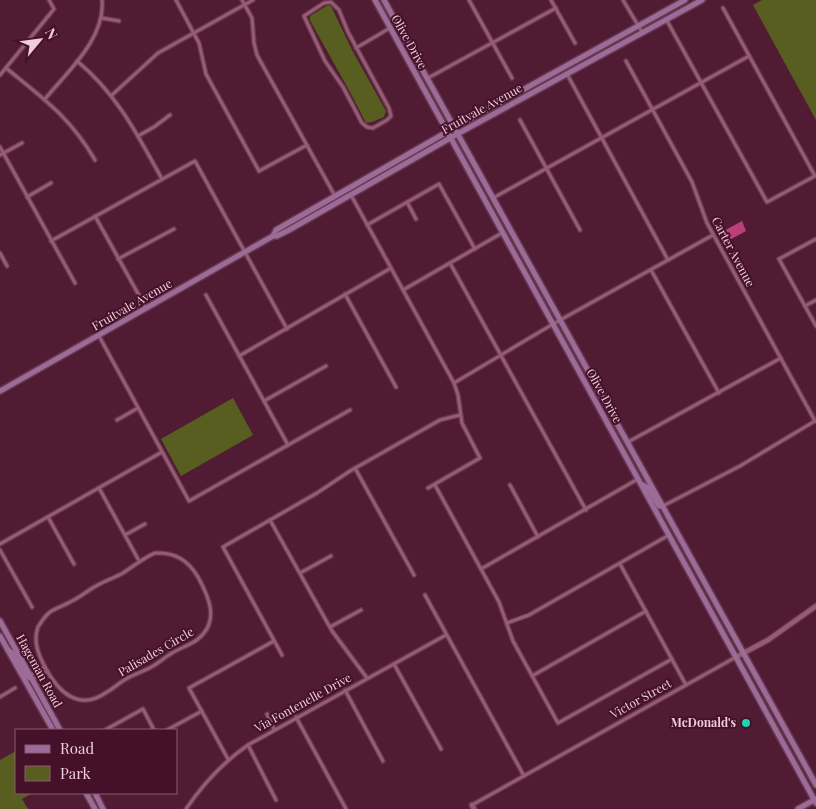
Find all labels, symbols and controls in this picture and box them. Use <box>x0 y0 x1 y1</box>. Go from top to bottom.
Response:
street label: Olive Drive <box>388 11 431 72</box>
north arrow <box>15 15 65 65</box>
text: N <box>41 24 63 42</box>
street label: Fruitvale Avenue <box>438 79 525 137</box>
street label: Carter Avenue <box>709 214 759 289</box>
street label: Fruitvale Avenue <box>88 275 175 334</box>
street label: Olive Drive <box>583 365 626 426</box>
street label: Palisades Circle <box>115 623 196 679</box>
street label: Hageman Road <box>13 631 67 710</box>
street label: Via Fontenelle Drive <box>250 669 354 736</box>
street label: Victor Street <box>606 674 675 722</box>
place label: McDonald's <box>671 714 736 730</box>
marker: McDonald's <box>740 717 752 729</box>
legend <box>15 729 178 794</box>
text: Road <box>60 738 94 758</box>
text: Park <box>60 763 92 783</box>

